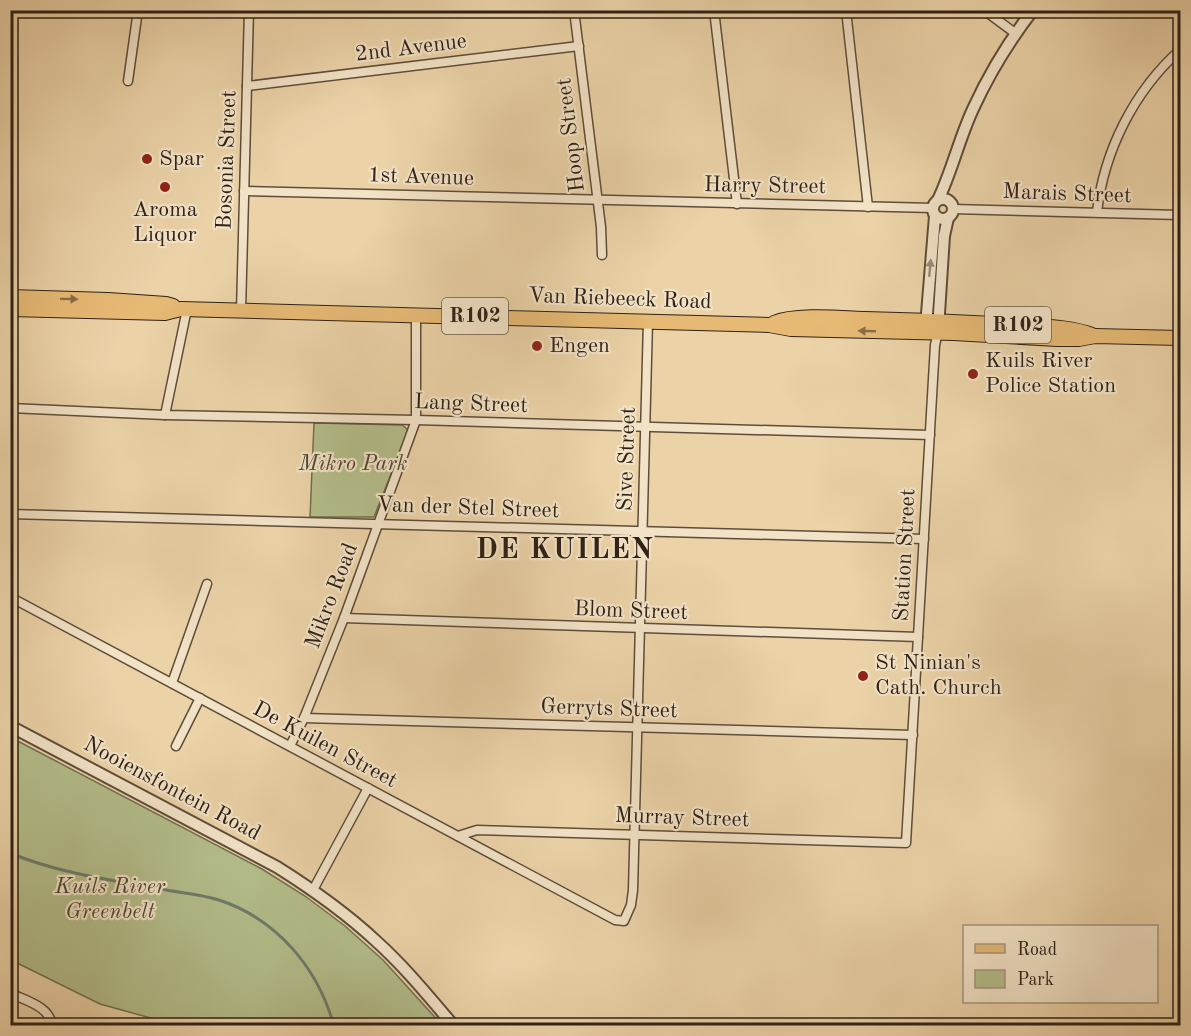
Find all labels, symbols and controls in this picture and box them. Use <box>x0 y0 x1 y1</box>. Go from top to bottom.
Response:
street label: 2nd Avenue <box>354 30 468 66</box>
street label: Hoop Street <box>553 77 589 193</box>
street label: Bosonia Street <box>214 90 240 230</box>
place label: Spar <box>159 148 204 170</box>
marker: Spar <box>140 152 154 166</box>
street label: 1st Avenue <box>368 164 474 190</box>
street label: Harry Street <box>704 174 826 198</box>
marker: Aroma Liquor <box>158 180 172 194</box>
street label: Marais Street <box>1002 181 1132 207</box>
place label: Aroma Liquor <box>132 199 198 246</box>
one-way arrow <box>926 258 935 277</box>
street label: Van Riebeeck Road <box>528 285 712 313</box>
one-way arrow <box>59 294 78 303</box>
road number: R102 <box>442 298 508 334</box>
road number: R102 <box>985 307 1051 343</box>
one-way arrow <box>858 326 877 335</box>
place label: Engen <box>549 335 610 357</box>
marker: Engen <box>530 339 544 353</box>
place label: Kuils River Police Station <box>985 350 1116 397</box>
marker: Kuils River Police Station <box>966 367 980 381</box>
street label: Lang Street <box>414 391 528 417</box>
street label: Sive Street <box>614 406 640 512</box>
park label: Mikro Park <box>297 453 408 475</box>
street label: Station Street <box>891 488 919 622</box>
street label: Van der Stel Street <box>376 494 560 522</box>
district label: DE KUILEN <box>476 537 654 565</box>
street label: Mikro Road <box>302 540 362 652</box>
street label: Blom Street <box>574 598 688 624</box>
place label: St Ninian's Cath. Church <box>875 652 1002 699</box>
marker: St Ninian's Cath. Church <box>856 669 870 683</box>
street label: Gerryts Street <box>540 696 678 722</box>
street label: De Kuilen Street <box>249 698 401 792</box>
street label: Nooiensfontein Road <box>80 733 264 845</box>
street label: Murray Street <box>614 805 750 831</box>
park label: Kuils River Greenbelt <box>54 876 166 923</box>
legend <box>963 925 1158 1003</box>
text: Road <box>1017 941 1057 959</box>
text: Park <box>1017 971 1054 989</box>

